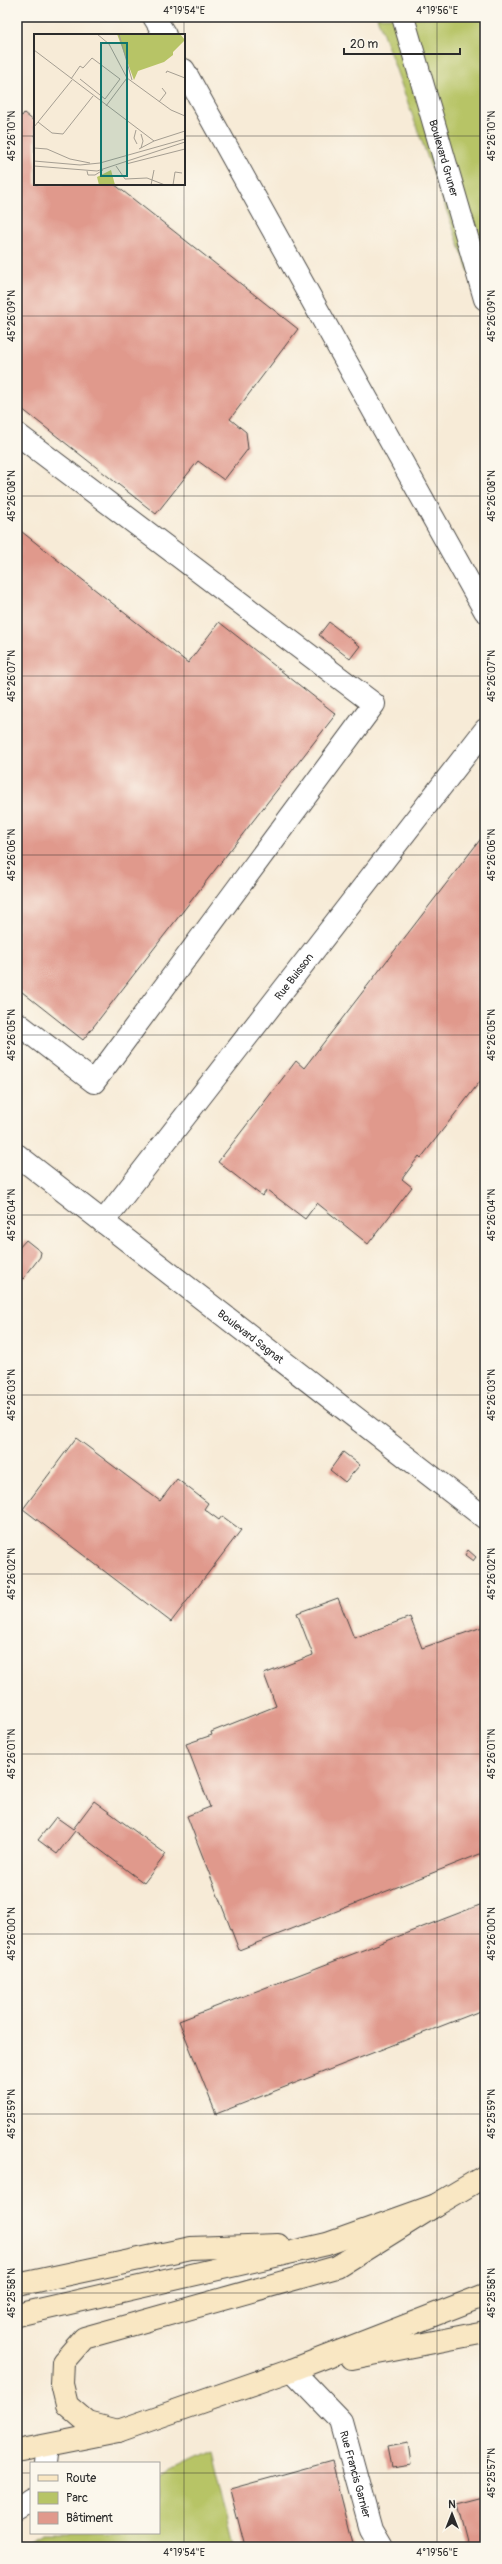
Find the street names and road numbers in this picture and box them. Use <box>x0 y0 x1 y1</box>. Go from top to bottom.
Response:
street label: Boulevard Gruner <box>426 118 461 198</box>
street label: Rue Buisson <box>272 951 316 1003</box>
street label: Boulevard Sagnat <box>215 1307 287 1367</box>
street label: Rue Francis Garnier <box>337 2429 373 2520</box>

